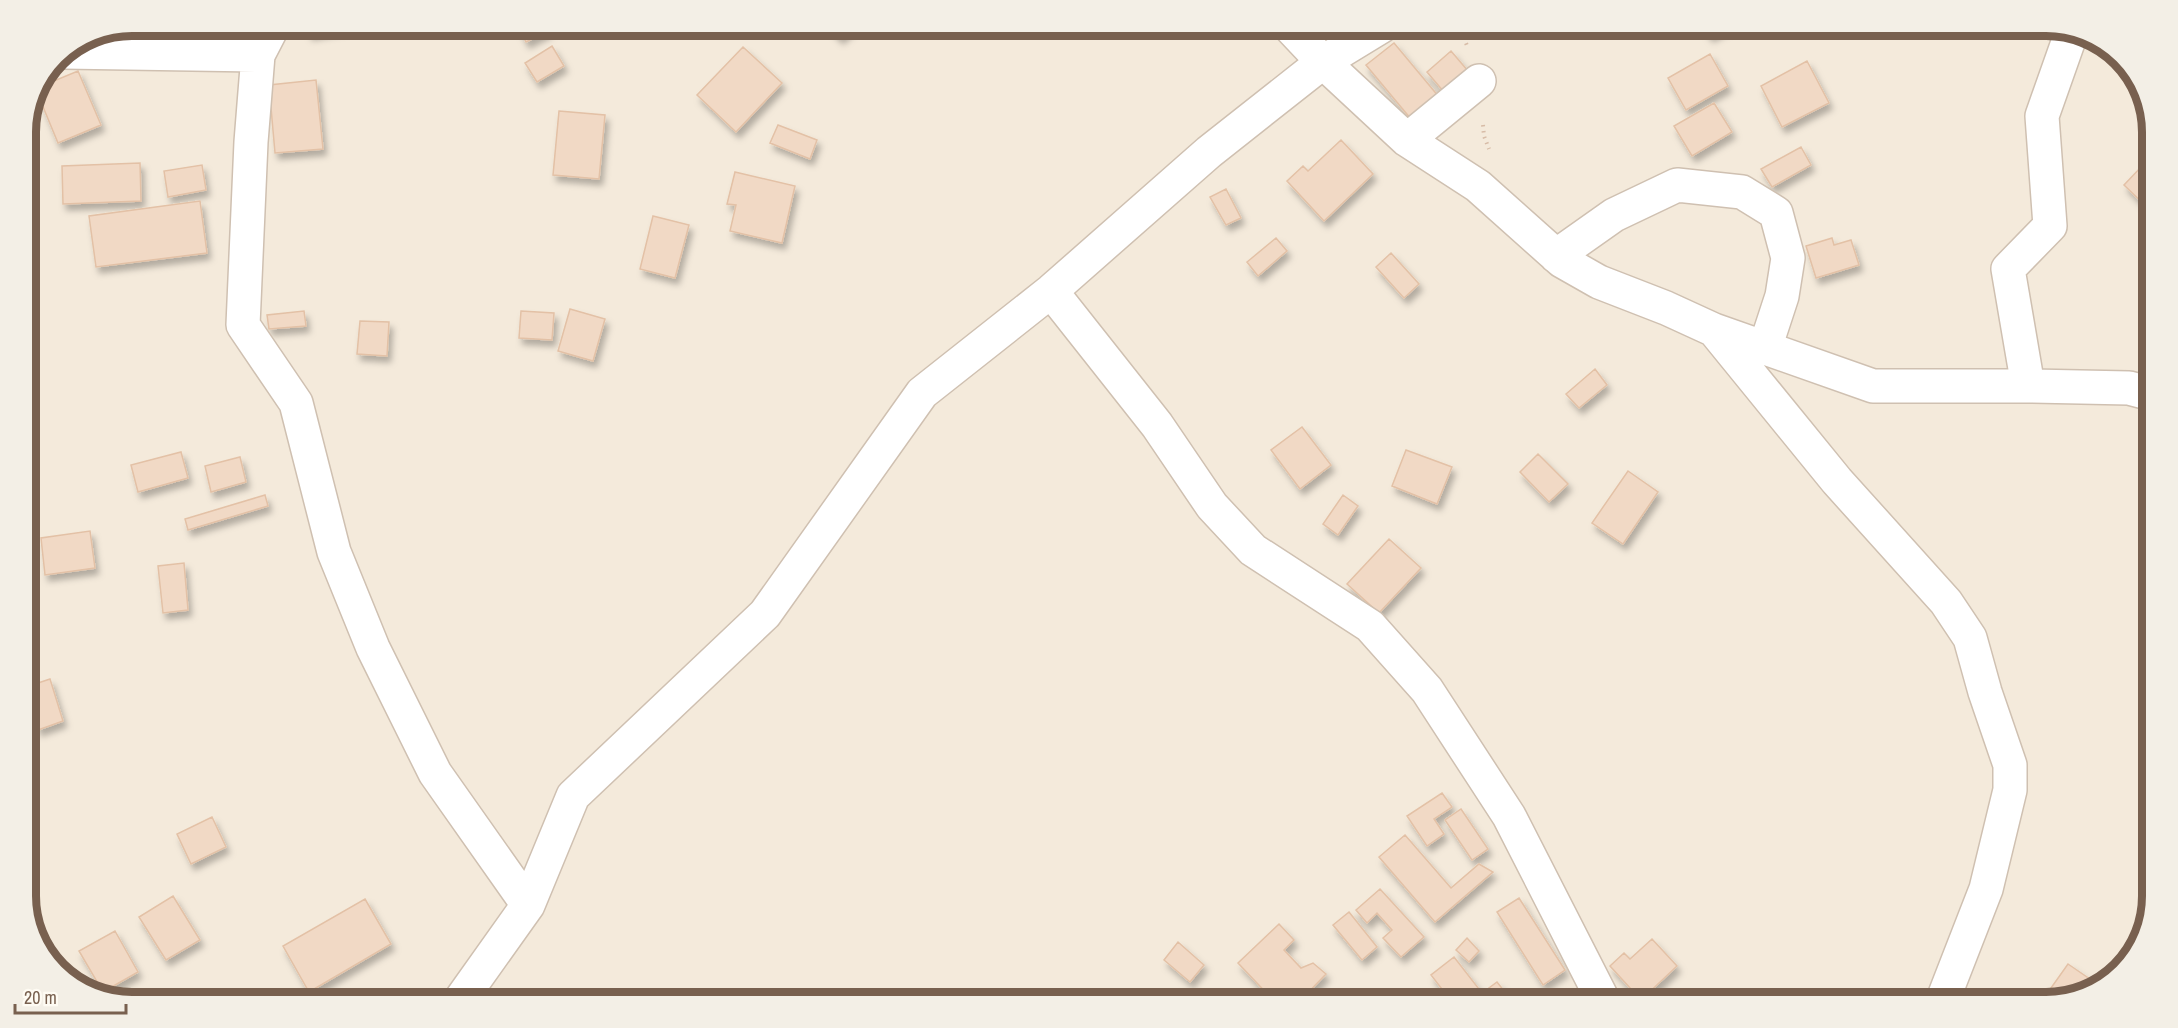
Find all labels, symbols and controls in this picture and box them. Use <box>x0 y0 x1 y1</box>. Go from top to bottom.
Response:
scale bar <box>15 977 126 1015</box>
text: 20 m <box>24 985 57 1010</box>

